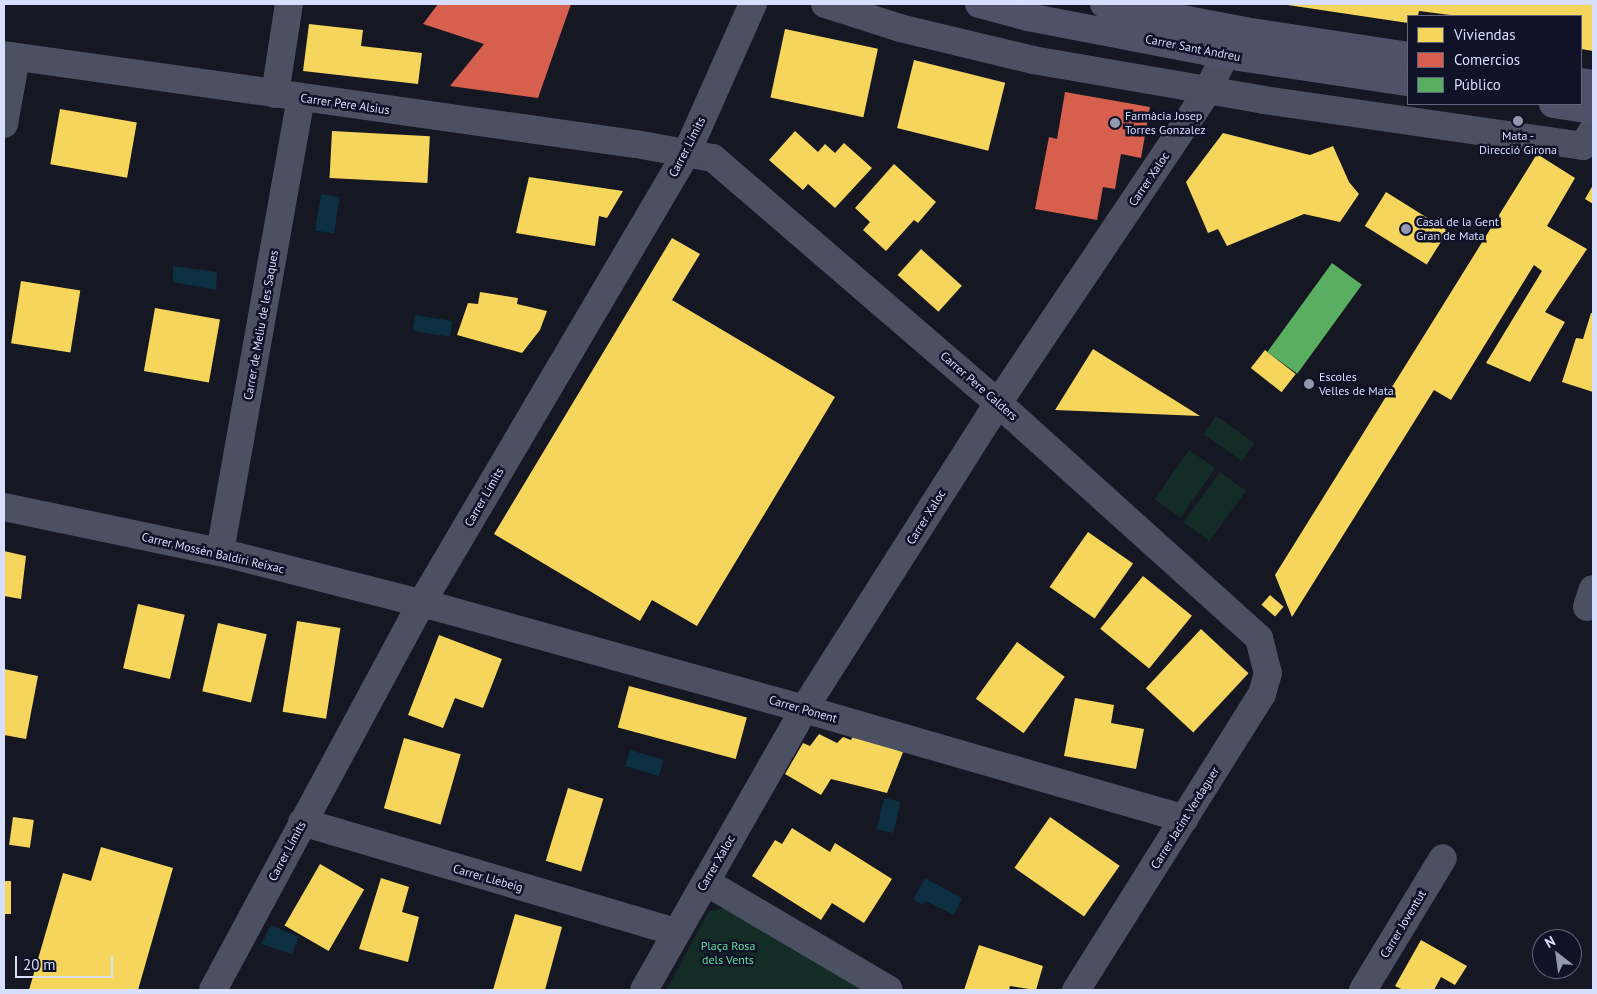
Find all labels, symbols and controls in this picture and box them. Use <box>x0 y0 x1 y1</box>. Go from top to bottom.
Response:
legend <box>1407 15 1582 105</box>
text: Viviendas <box>1454 25 1515 44</box>
street label: Carrer Sant Andreu <box>1144 32 1242 64</box>
text: Comercios <box>1454 50 1520 69</box>
text: Público <box>1454 75 1501 94</box>
street label: Carrer Pere Alsius <box>299 91 391 117</box>
place label: Farmàcia Josep Torres Gonzalez <box>1125 109 1206 137</box>
street label: Carrer Límits <box>666 114 708 180</box>
marker: Mata - Direcció Girona <box>1512 115 1524 127</box>
marker: Farmàcia Josep Torres Gonzalez <box>1109 117 1121 129</box>
place label: Mata - Direcció Girona <box>1479 129 1557 157</box>
street label: Carrer Xaloc <box>1126 149 1172 209</box>
place label: Casal de la Gent Gran de Mata <box>1416 215 1499 243</box>
marker: Casal de la Gent Gran de Mata <box>1400 223 1412 235</box>
street label: Carrer de Meliu de les Saques <box>241 249 281 401</box>
street label: Carrer Pere Calders <box>937 349 1021 423</box>
place label: Escoles Velles de Mata <box>1319 370 1394 398</box>
marker: Escoles Velles de Mata <box>1303 378 1315 390</box>
street label: Carrer Límits <box>461 465 507 529</box>
street label: Carrer Xaloc <box>903 487 949 547</box>
street label: Carrer Mossèn Baldiri Reixac <box>140 530 286 576</box>
street label: Carrer Ponent <box>767 692 839 726</box>
street label: Carrer Jacint Verdaguer <box>1148 764 1222 872</box>
street label: Carrer Límits <box>265 819 309 883</box>
street label: Carrer Xaloc <box>694 832 738 894</box>
street label: Carrer Llebeig <box>451 861 525 895</box>
street label: Carrer Joventut <box>1377 887 1429 961</box>
north arrow <box>1532 929 1582 979</box>
text: N <box>1542 932 1558 952</box>
park label: Plaça Rosa dels Vents <box>701 939 755 967</box>
scale bar <box>18 946 115 978</box>
text: 20 m <box>23 955 56 974</box>

